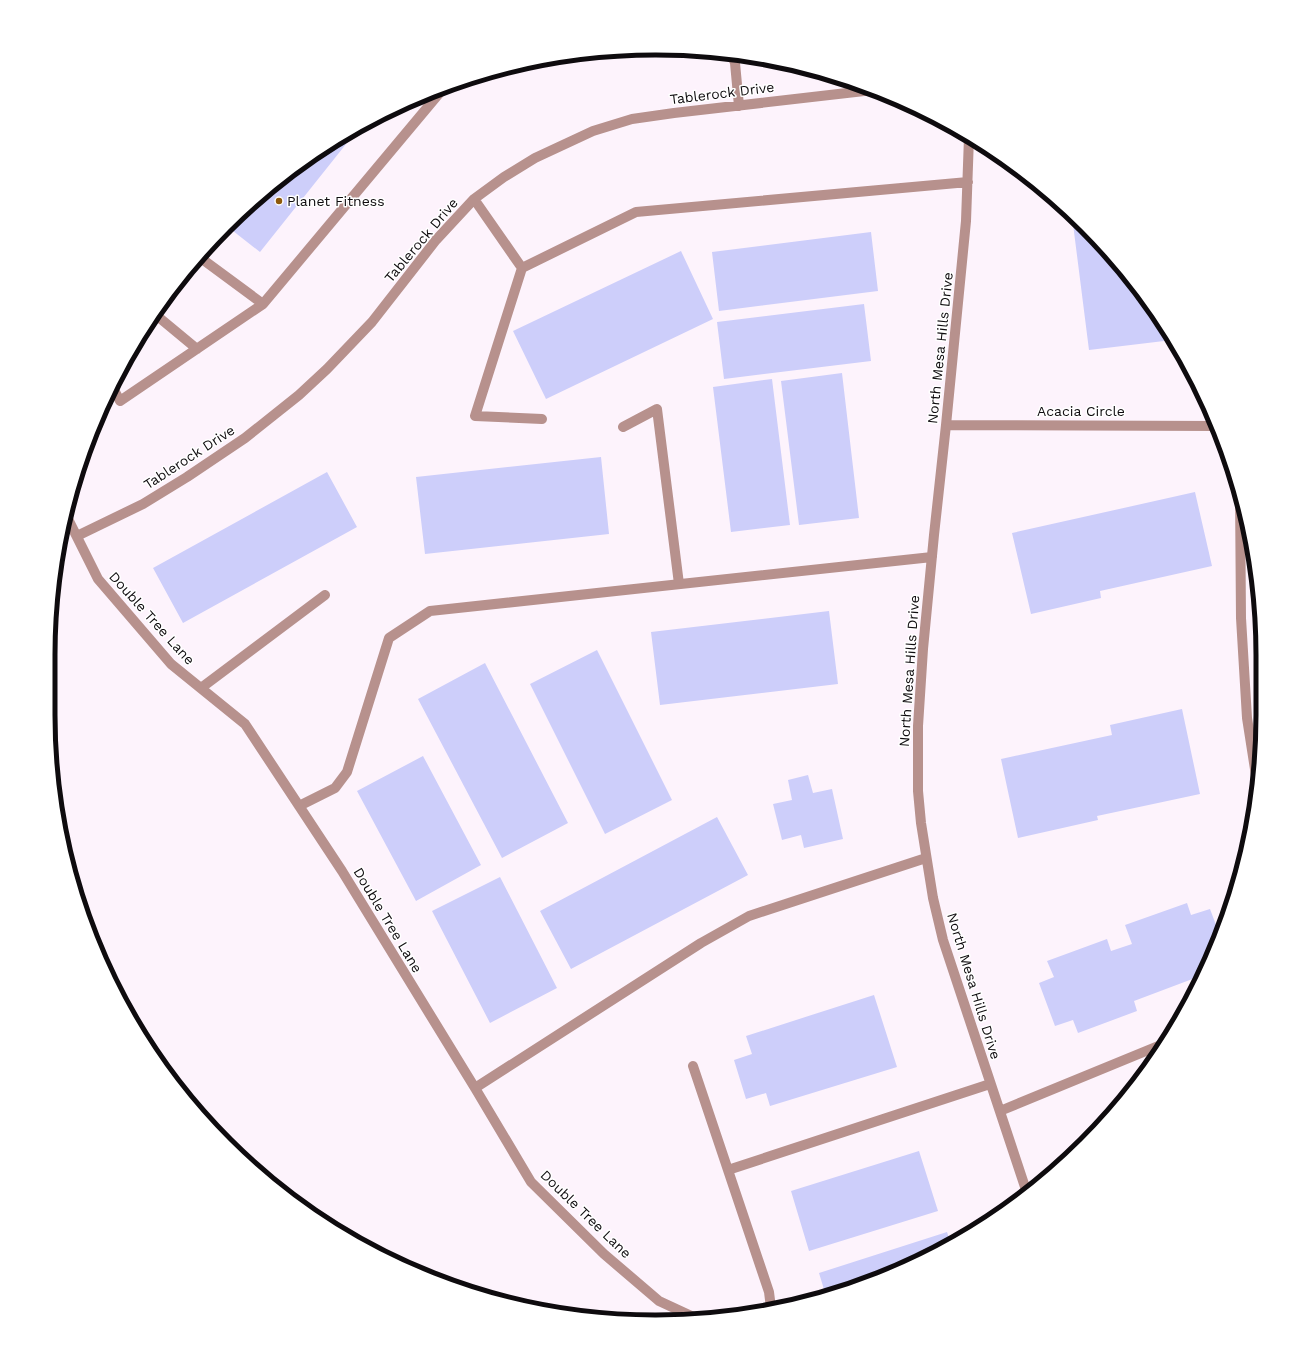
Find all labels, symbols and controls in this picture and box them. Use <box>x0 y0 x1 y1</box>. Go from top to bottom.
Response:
street label: Tablerock Drive <box>669 79 775 107</box>
place label: Planet Fitness <box>287 193 385 209</box>
street label: Tablerock Drive <box>381 195 461 285</box>
marker: Planet Fitness <box>274 196 284 206</box>
street label: North Mesa Hills Drive <box>924 271 956 425</box>
street label: Acacia Circle <box>1037 403 1125 419</box>
street label: Tablerock Drive <box>141 422 237 492</box>
street label: Double Tree Lane <box>106 568 198 668</box>
street label: North Mesa Hills Drive <box>896 594 922 748</box>
street label: Double Tree Lane <box>350 865 426 975</box>
street label: North Mesa Hills Drive <box>944 911 1004 1061</box>
street label: Double Tree Lane <box>537 1167 635 1261</box>

